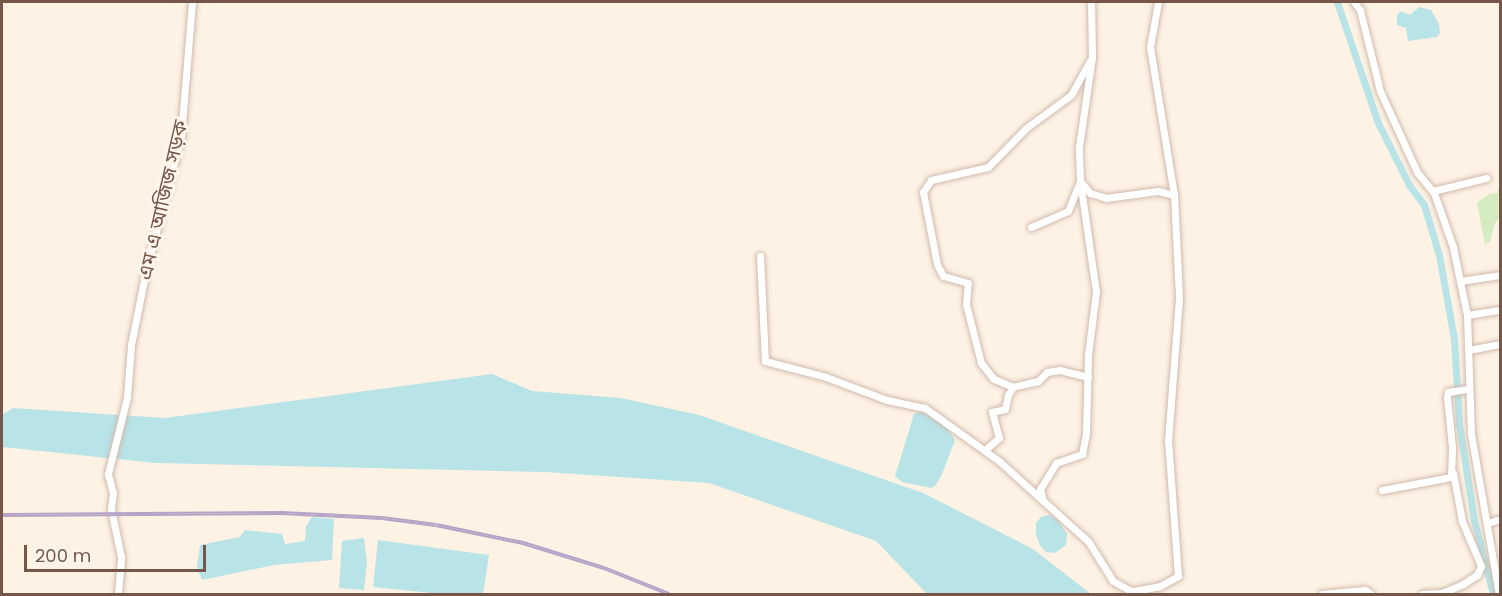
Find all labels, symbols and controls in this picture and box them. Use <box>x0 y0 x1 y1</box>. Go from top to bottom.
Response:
street label: এম এ আজিজ সড়ক <box>133 118 193 282</box>
scale bar <box>27 533 208 571</box>
text: 200 m <box>35 543 91 568</box>

